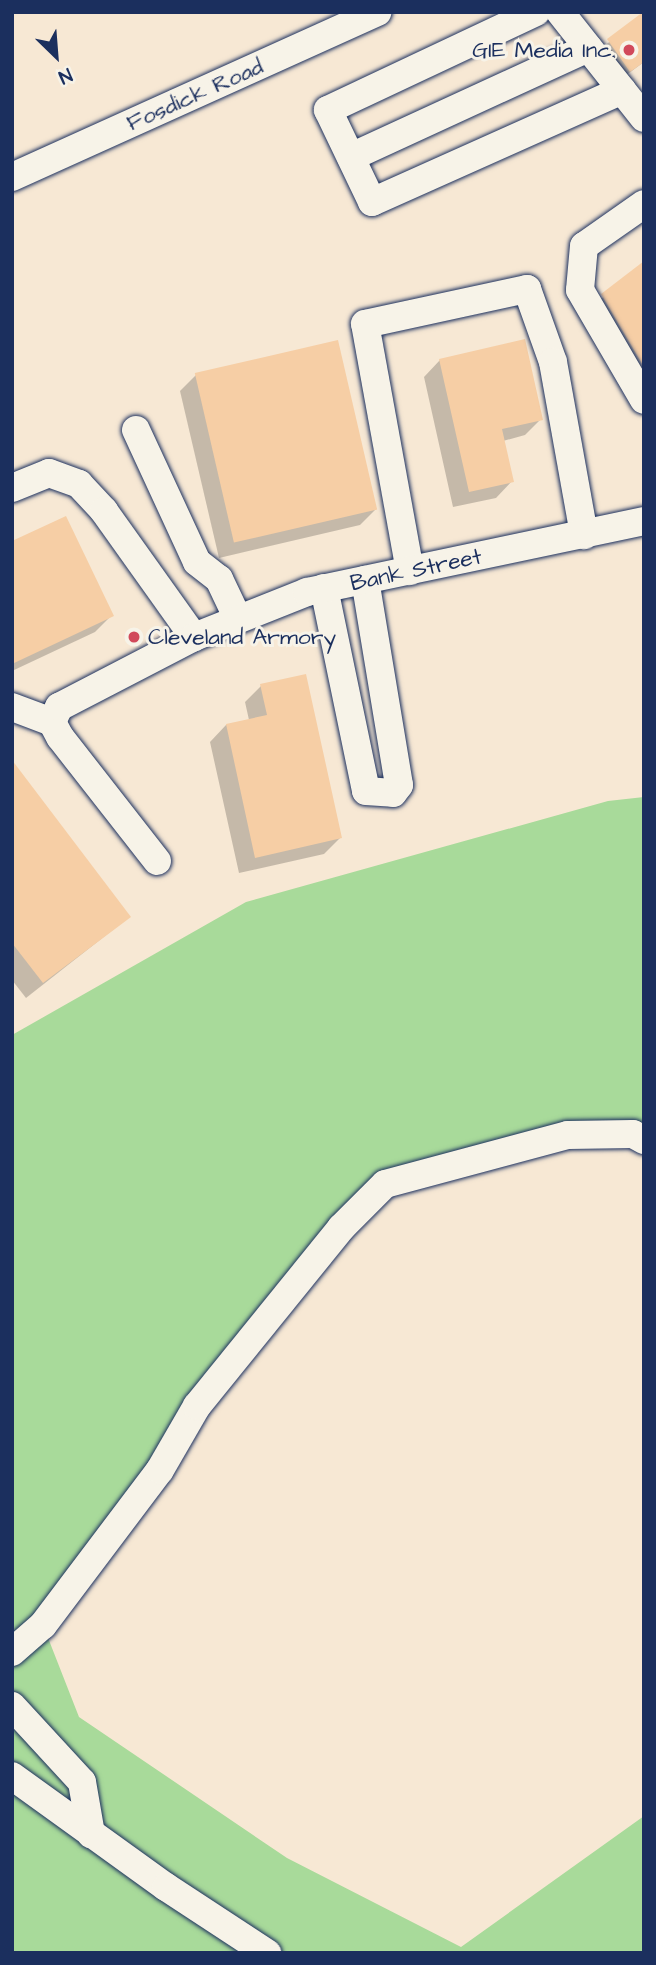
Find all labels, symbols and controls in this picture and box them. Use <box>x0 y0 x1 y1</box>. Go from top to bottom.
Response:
north arrow <box>21 21 91 91</box>
place label: GIE Media Inc. <box>472 36 615 64</box>
marker: GIE Media Inc. <box>621 42 637 58</box>
street label: Fosdick Road <box>123 53 267 137</box>
text: N <box>54 61 76 90</box>
street label: Bank Street <box>348 543 484 597</box>
place label: Cleveland Armory <box>148 623 336 651</box>
marker: Cleveland Armory <box>126 629 142 645</box>

